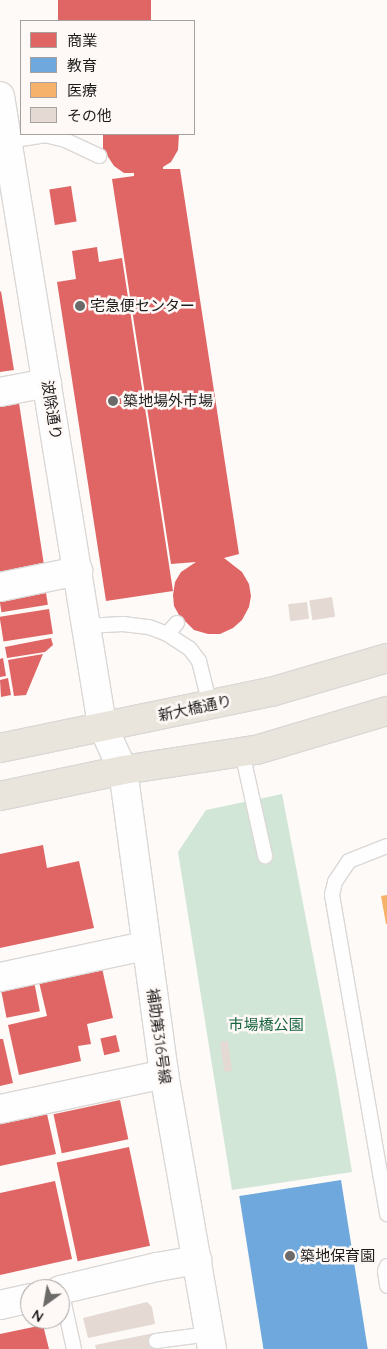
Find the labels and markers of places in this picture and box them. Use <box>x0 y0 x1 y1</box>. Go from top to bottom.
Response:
place label: 宅急便センター <box>90 297 195 315</box>
marker: 宅急便センター <box>74 300 86 312</box>
place label: 築地場外市場 <box>123 392 213 410</box>
marker: 築地場外市場 <box>107 395 119 407</box>
place label: 築地保育園 <box>300 1247 375 1265</box>
marker: 築地保育園 <box>284 1250 296 1262</box>

